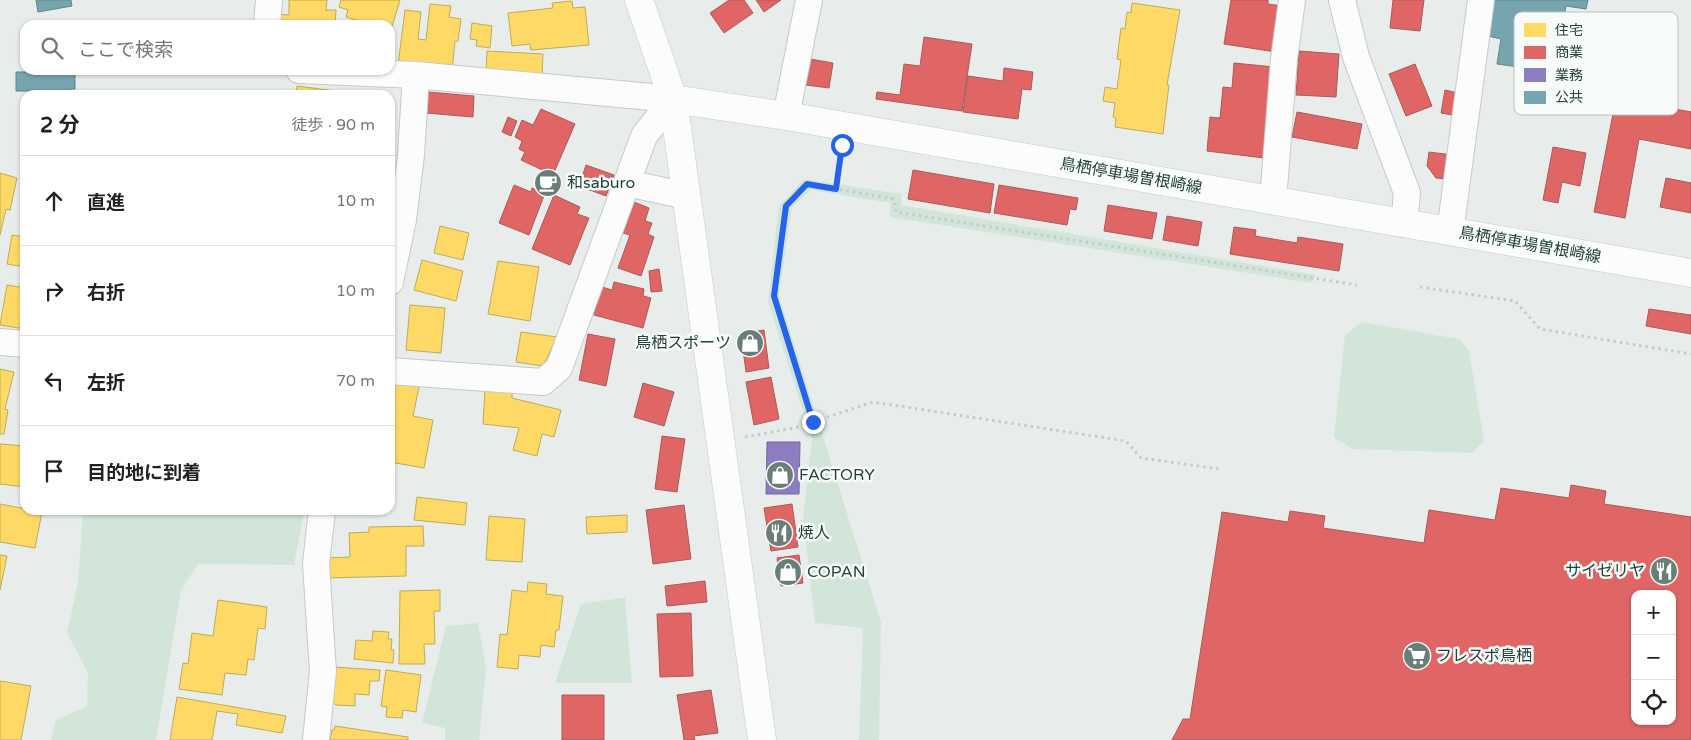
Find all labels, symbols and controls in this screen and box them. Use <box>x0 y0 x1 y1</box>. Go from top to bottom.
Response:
legend <box>1514 12 1678 115</box>
search box <box>20 20 395 75</box>
text: 住宅 <box>1555 22 1583 39</box>
icon: search <box>38 34 66 62</box>
text: ここで検索 <box>78 39 173 61</box>
text: 商業 <box>1555 44 1583 61</box>
text: 業務 <box>1555 67 1583 84</box>
text: 公共 <box>1555 89 1583 106</box>
text: 2 分 <box>40 113 80 138</box>
text: 徒歩 · 90 m <box>292 115 375 135</box>
route start <box>831 134 854 157</box>
street label: 鳥栖停車場曽根崎線 <box>1058 154 1204 198</box>
cafe icon: 和saburo <box>533 168 563 198</box>
place label: 和saburo <box>567 173 635 193</box>
icon: ahead <box>40 187 68 215</box>
text: 10 m <box>336 191 375 211</box>
text: 直進 <box>87 192 125 214</box>
street label: 鳥栖停車場曽根崎線 <box>1457 223 1603 267</box>
icon: right <box>40 277 68 305</box>
text: 10 m <box>336 281 375 301</box>
text: 右折 <box>87 282 125 304</box>
shop icon: 鳥栖スポーツ <box>735 328 765 358</box>
place label: 鳥栖スポーツ <box>635 333 731 353</box>
icon: left <box>40 367 68 395</box>
text: 70 m <box>336 371 375 391</box>
text: 左折 <box>87 372 125 394</box>
route end <box>802 411 825 434</box>
icon: arrive <box>40 457 68 485</box>
shop icon: FACTORY <box>765 460 795 490</box>
text: 目的地に到着 <box>87 462 201 484</box>
place label: FACTORY <box>799 465 875 485</box>
restaurant icon: 焼人 <box>764 518 794 548</box>
place label: 焼人 <box>798 523 830 543</box>
restaurant icon: サイゼリヤ <box>1649 556 1679 586</box>
shop icon: COPAN <box>773 557 803 587</box>
place label: サイゼリヤ <box>1565 561 1645 581</box>
place label: COPAN <box>807 562 866 582</box>
map controls <box>1631 590 1676 725</box>
button: + <box>1631 590 1676 635</box>
button: − <box>1631 635 1676 680</box>
supermarket icon: フレスポ鳥栖 <box>1402 641 1432 671</box>
place label: フレスポ鳥栖 <box>1436 646 1532 666</box>
button: locate <box>1631 680 1676 725</box>

